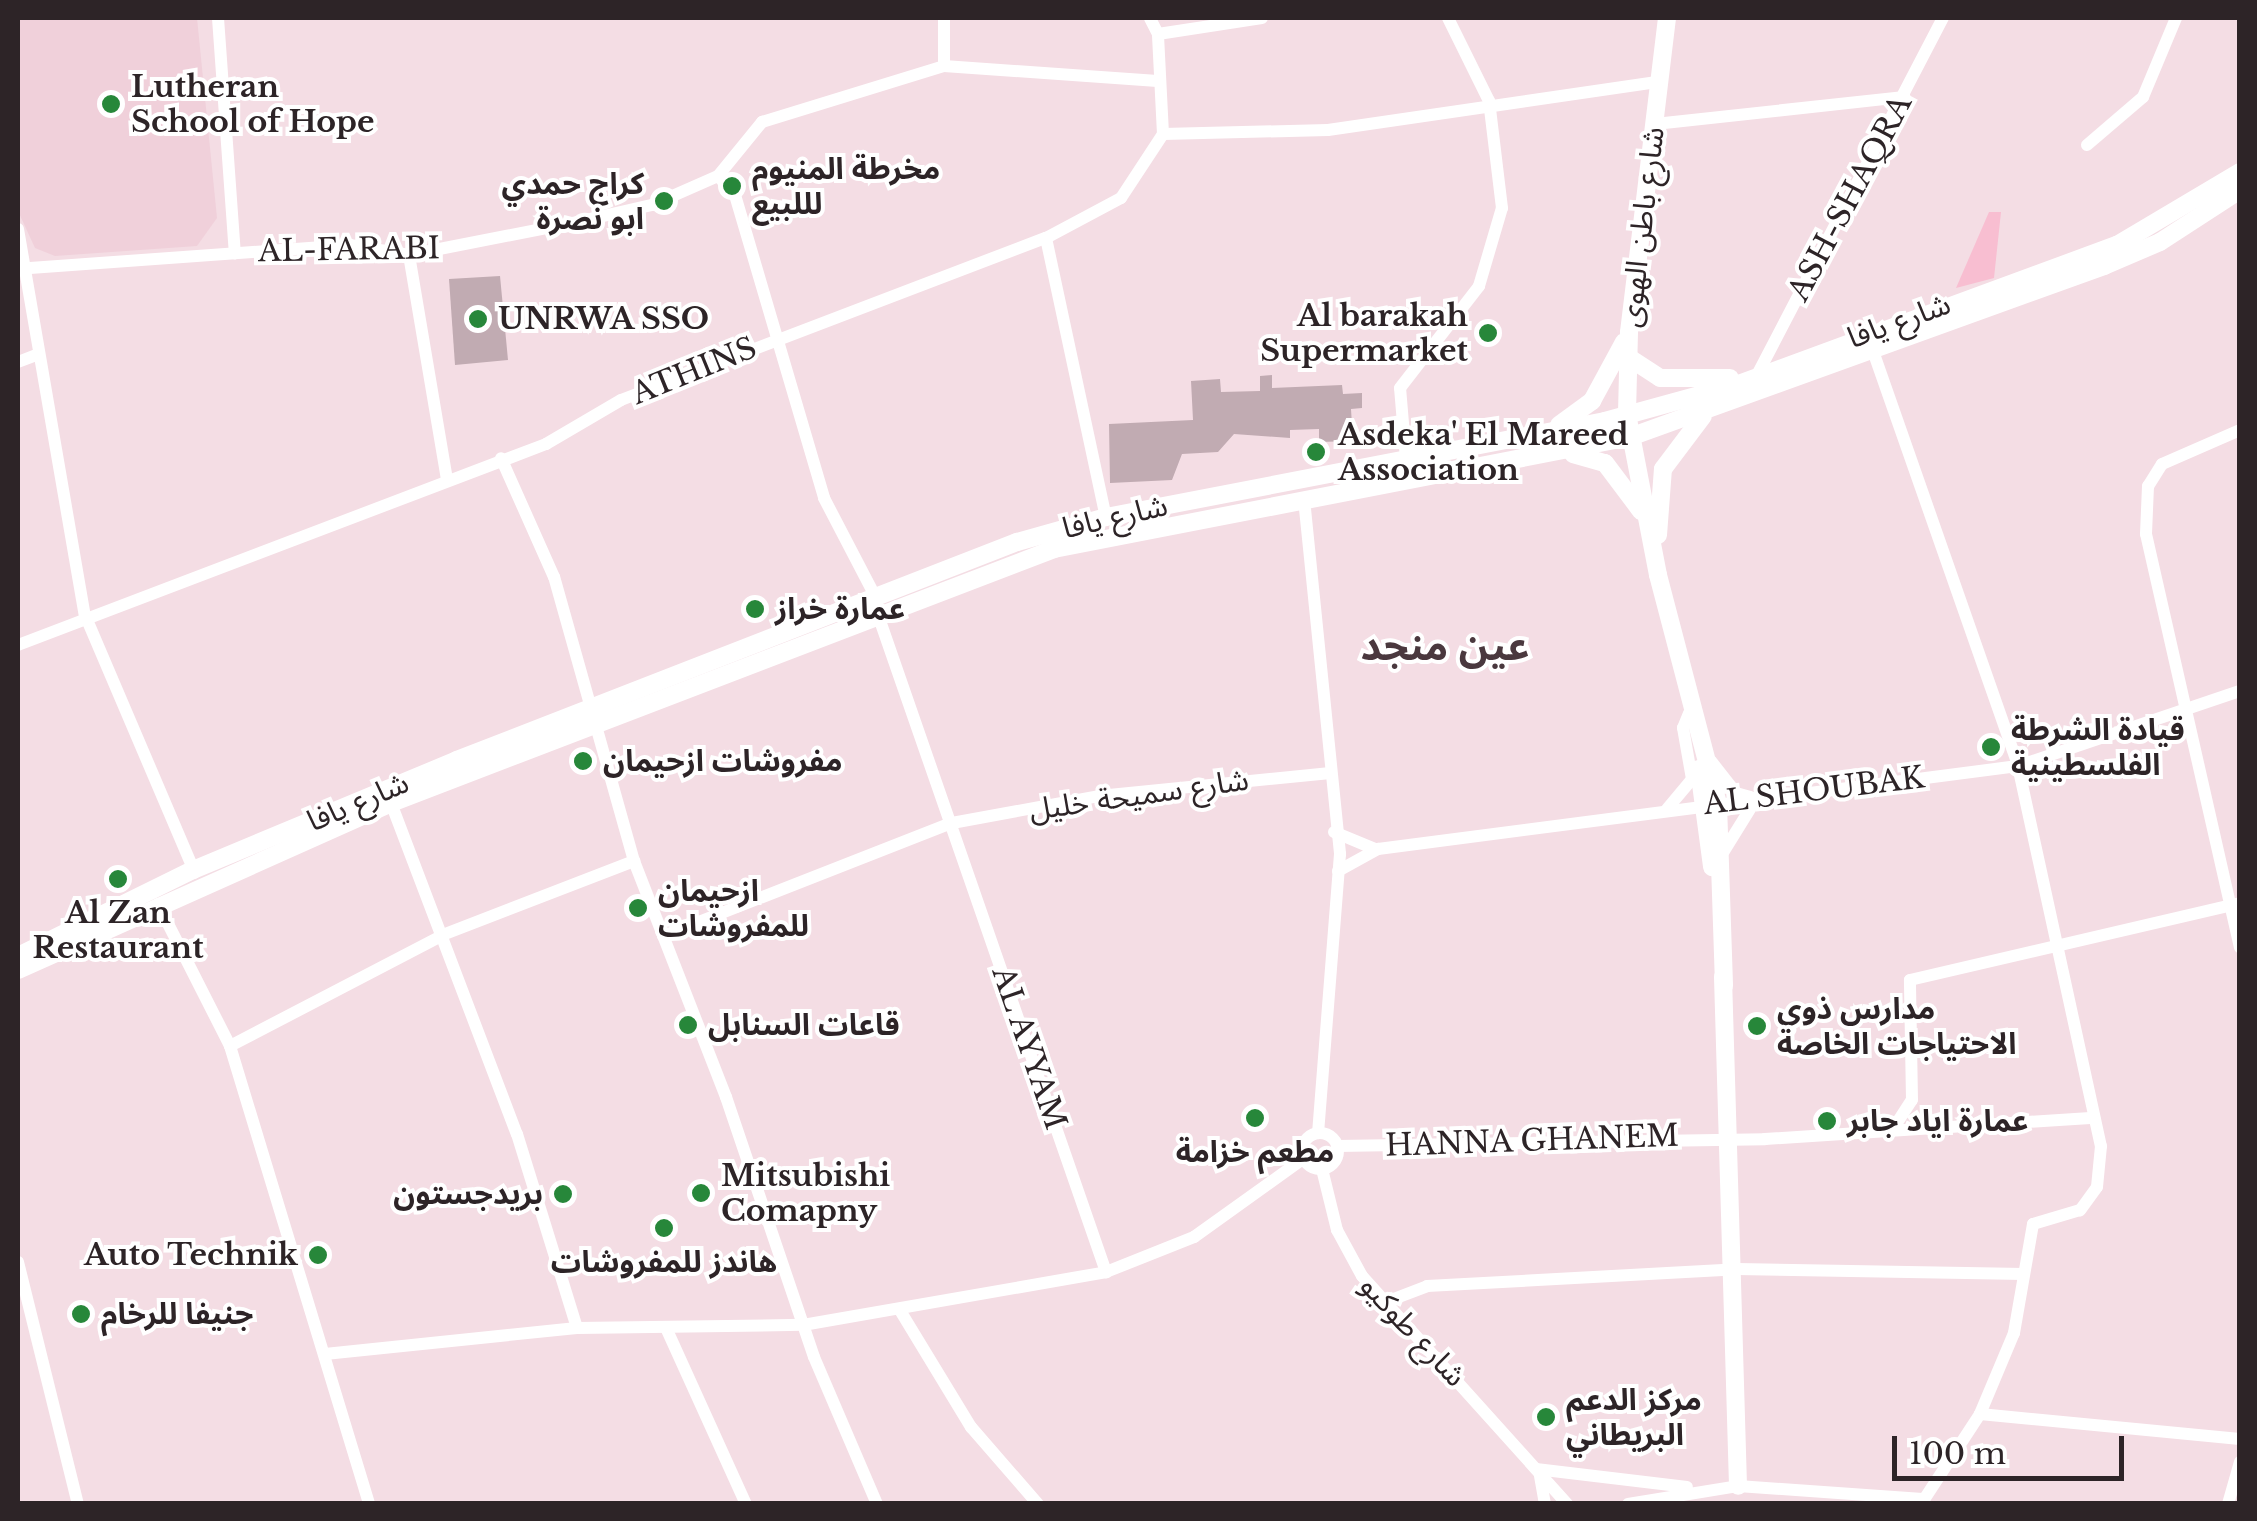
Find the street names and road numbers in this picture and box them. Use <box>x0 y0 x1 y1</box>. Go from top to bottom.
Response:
street label: ASH-SHAQRA <box>1781 89 1919 307</box>
street label: شارع باطن الهوى <box>1612 125 1672 329</box>
street label: AL-FARABI <box>258 230 440 270</box>
street label: شارع يافا <box>1843 286 1955 356</box>
street label: ATHINS <box>626 330 762 412</box>
street label: شارع يافا <box>1059 487 1171 547</box>
street label: AL SHOUBAK <box>1701 760 1927 822</box>
street label: شارع سميحة خليل <box>1027 762 1251 828</box>
street label: شارع يافا <box>302 765 414 839</box>
street label: AL AYYAM <box>984 961 1074 1135</box>
street label: HANNA GHANEM <box>1384 1118 1680 1164</box>
street label: شارع طوكيو <box>1352 1268 1474 1394</box>

